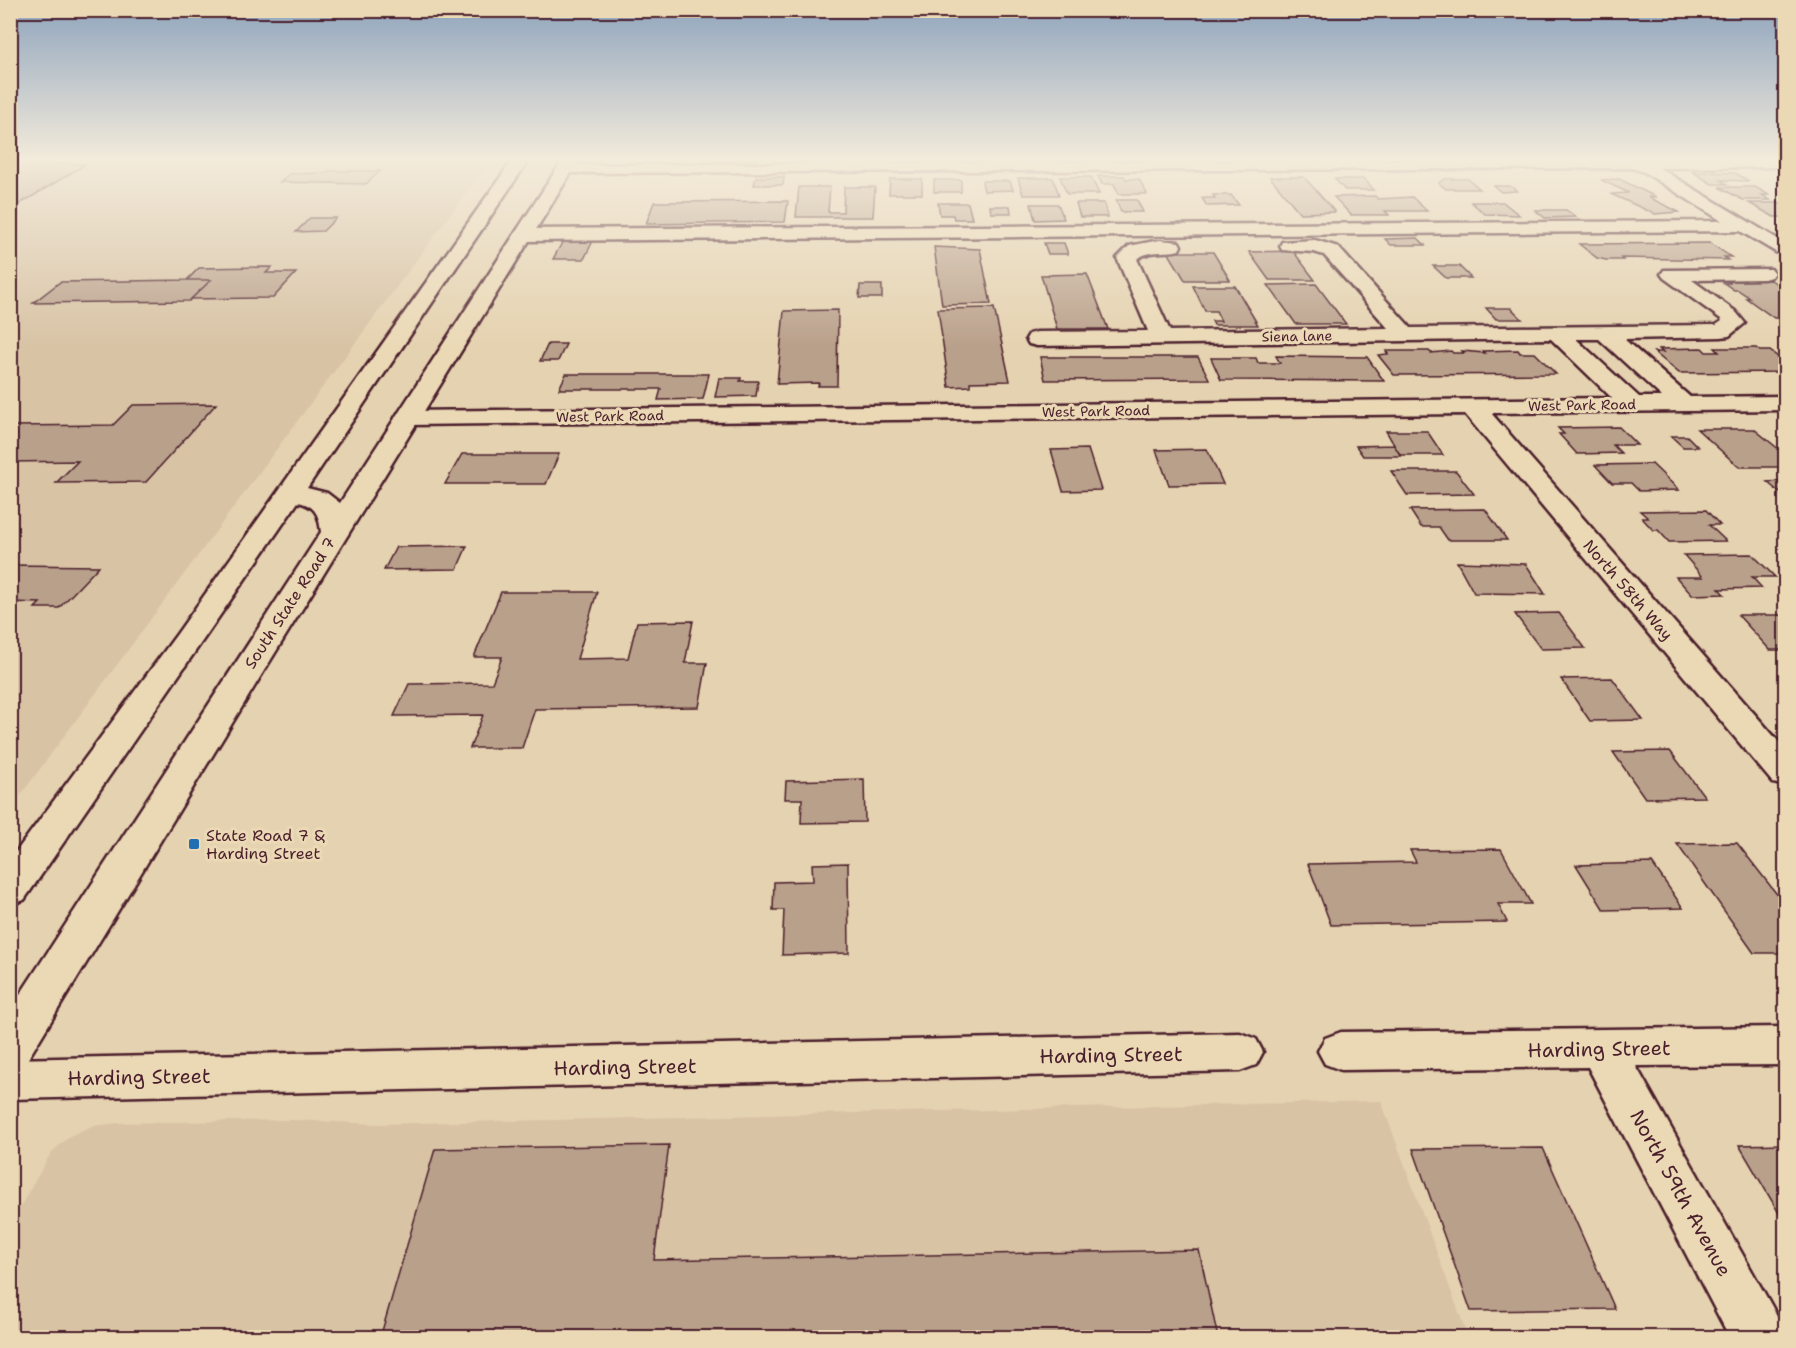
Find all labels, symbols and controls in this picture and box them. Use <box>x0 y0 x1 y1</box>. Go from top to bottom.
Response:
street label: Siena lane <box>1262 326 1333 346</box>
street label: West Park Road <box>1528 395 1636 415</box>
street label: West Park Road <box>1042 401 1150 421</box>
street label: West Park Road <box>556 406 664 426</box>
street label: South State Road 7 <box>240 533 340 673</box>
street label: North 58th Way <box>1578 535 1678 645</box>
place label: State Road 7 & Harding Street <box>206 825 325 864</box>
marker: State Road 7 & Harding Street <box>187 837 201 851</box>
street label: Harding Street <box>1527 1035 1671 1063</box>
street label: Harding Street <box>1039 1041 1183 1069</box>
street label: Harding Street <box>553 1053 697 1081</box>
street label: Harding Street <box>67 1063 211 1091</box>
street label: North 59th Avenue <box>1624 1105 1738 1281</box>

